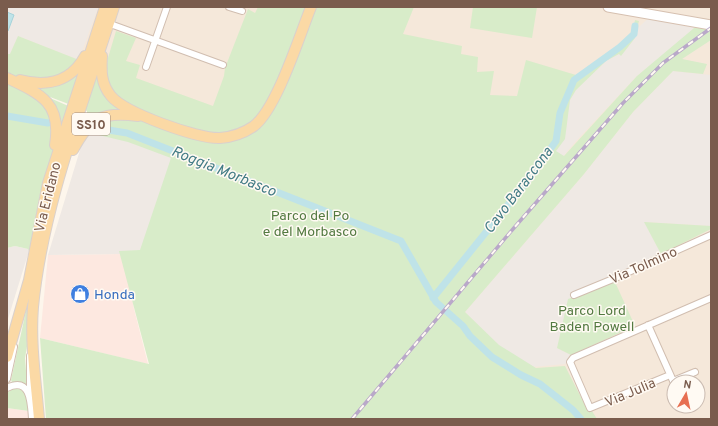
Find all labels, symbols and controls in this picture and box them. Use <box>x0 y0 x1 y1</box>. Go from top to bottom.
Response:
road number: SS10 <box>72 113 110 135</box>
water label: Roggia Morbasco <box>168 143 279 202</box>
water label: Cavo Baraccona <box>480 143 558 238</box>
street label: Via Eridano <box>32 160 65 234</box>
park label: Parco del Po e del Morbasco <box>263 208 357 241</box>
street label: Via Tolmino <box>607 244 680 289</box>
shop icon: Honda <box>69 283 91 305</box>
place label: Honda <box>94 287 135 304</box>
park label: Parco Lord Baden Powell <box>550 303 634 336</box>
north arrow <box>666 374 706 414</box>
street label: Via Julia <box>603 375 659 412</box>
text: N <box>682 378 692 393</box>

